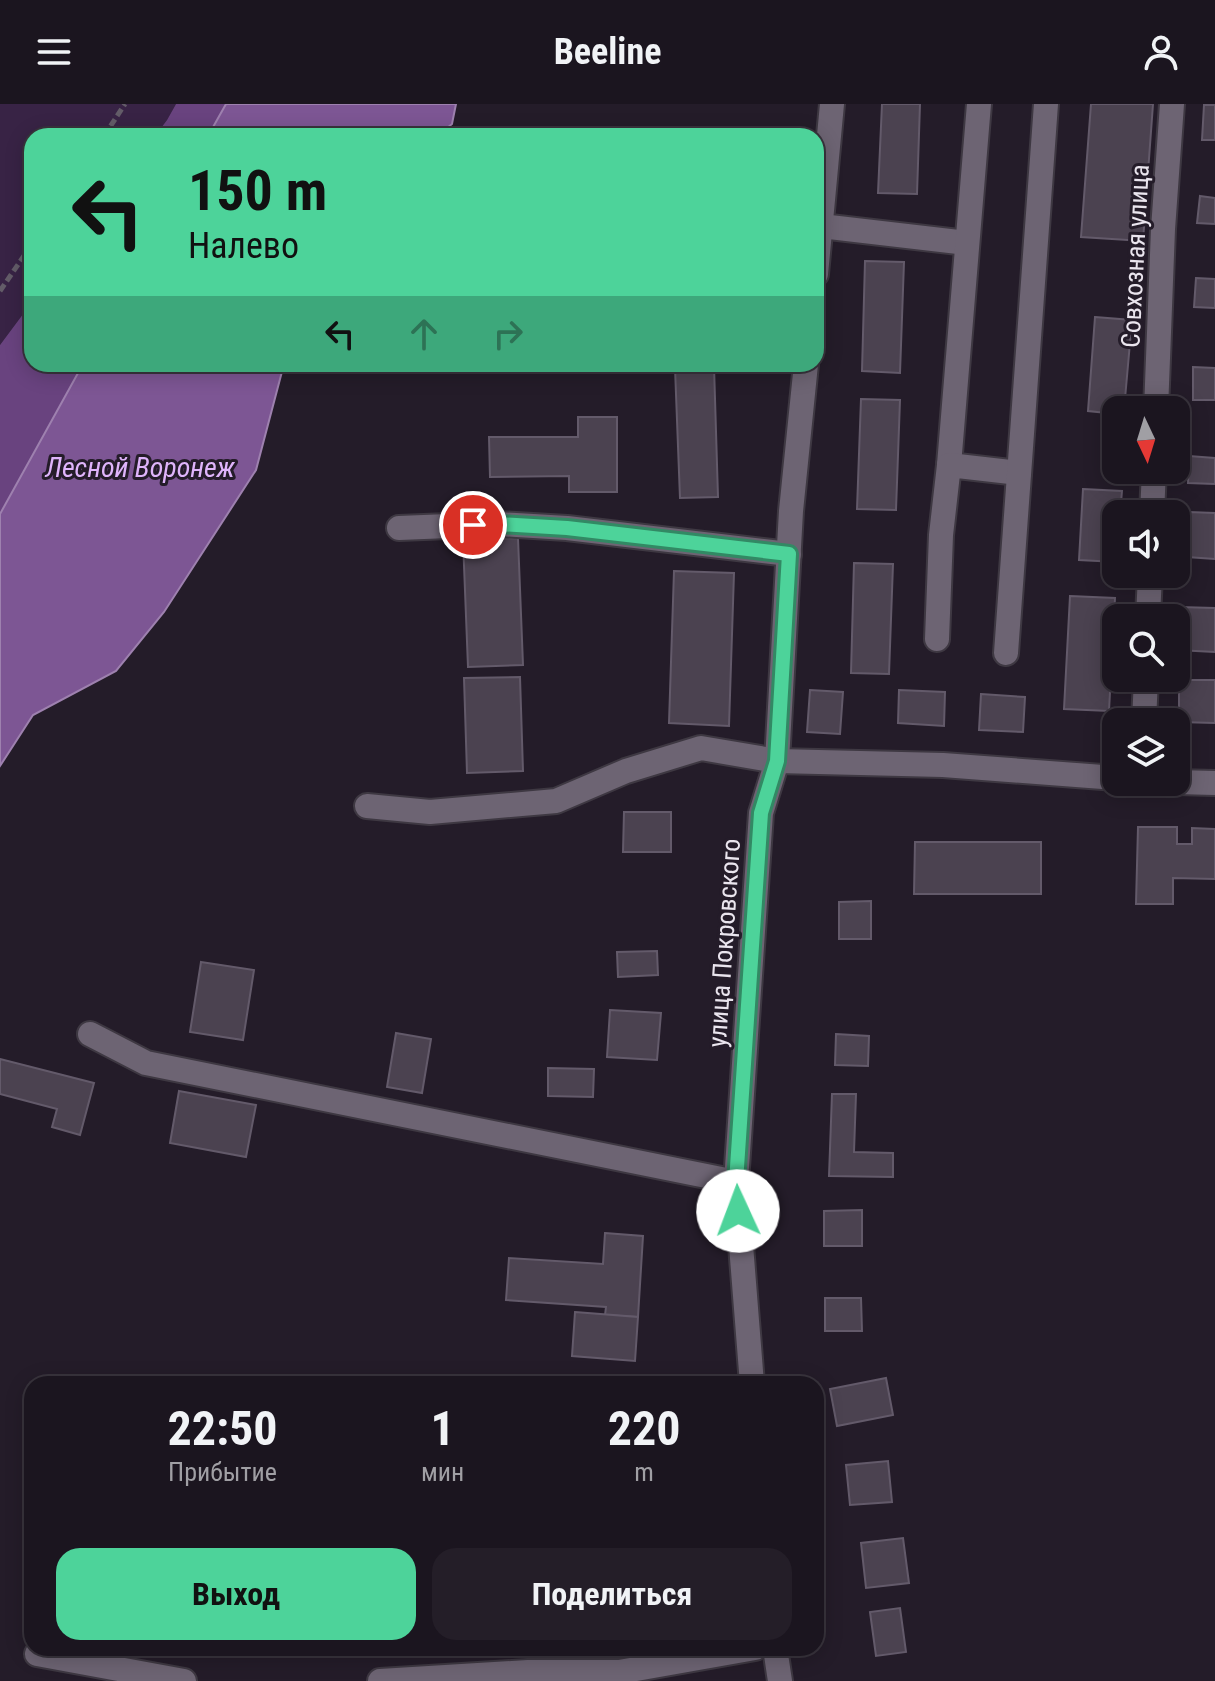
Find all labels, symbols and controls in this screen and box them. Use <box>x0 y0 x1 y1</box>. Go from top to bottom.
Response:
icon: menu <box>32 30 76 74</box>
icon: person <box>1139 30 1183 74</box>
text: Beeline <box>554 31 661 73</box>
text: 150 m <box>188 158 327 224</box>
icon: left <box>56 160 160 264</box>
street label: Совхозная улица <box>1115 163 1155 349</box>
text: Налево <box>188 225 299 267</box>
icon: left <box>318 312 362 356</box>
icon: ahead <box>402 312 446 356</box>
icon: right <box>486 312 530 356</box>
north arrow <box>1102 396 1190 484</box>
map controls <box>1102 396 1190 796</box>
water label: Лесной Воронеж <box>44 451 236 484</box>
pin <box>439 491 507 559</box>
button: sound <box>1102 500 1190 588</box>
icon: arrive <box>451 503 495 547</box>
button: search <box>1102 604 1190 692</box>
button: layers <box>1102 708 1190 796</box>
street label: улица Покровского <box>702 838 746 1048</box>
position arrow <box>696 1169 780 1253</box>
text: 22:50 <box>167 1400 278 1457</box>
text: 1 <box>431 1400 455 1457</box>
text: 220 <box>608 1400 681 1457</box>
text: Прибытие <box>168 1457 277 1487</box>
text: мин <box>421 1457 464 1487</box>
text: m <box>634 1457 654 1487</box>
button: Выход <box>56 1548 416 1640</box>
button: Поделиться <box>432 1548 792 1640</box>

